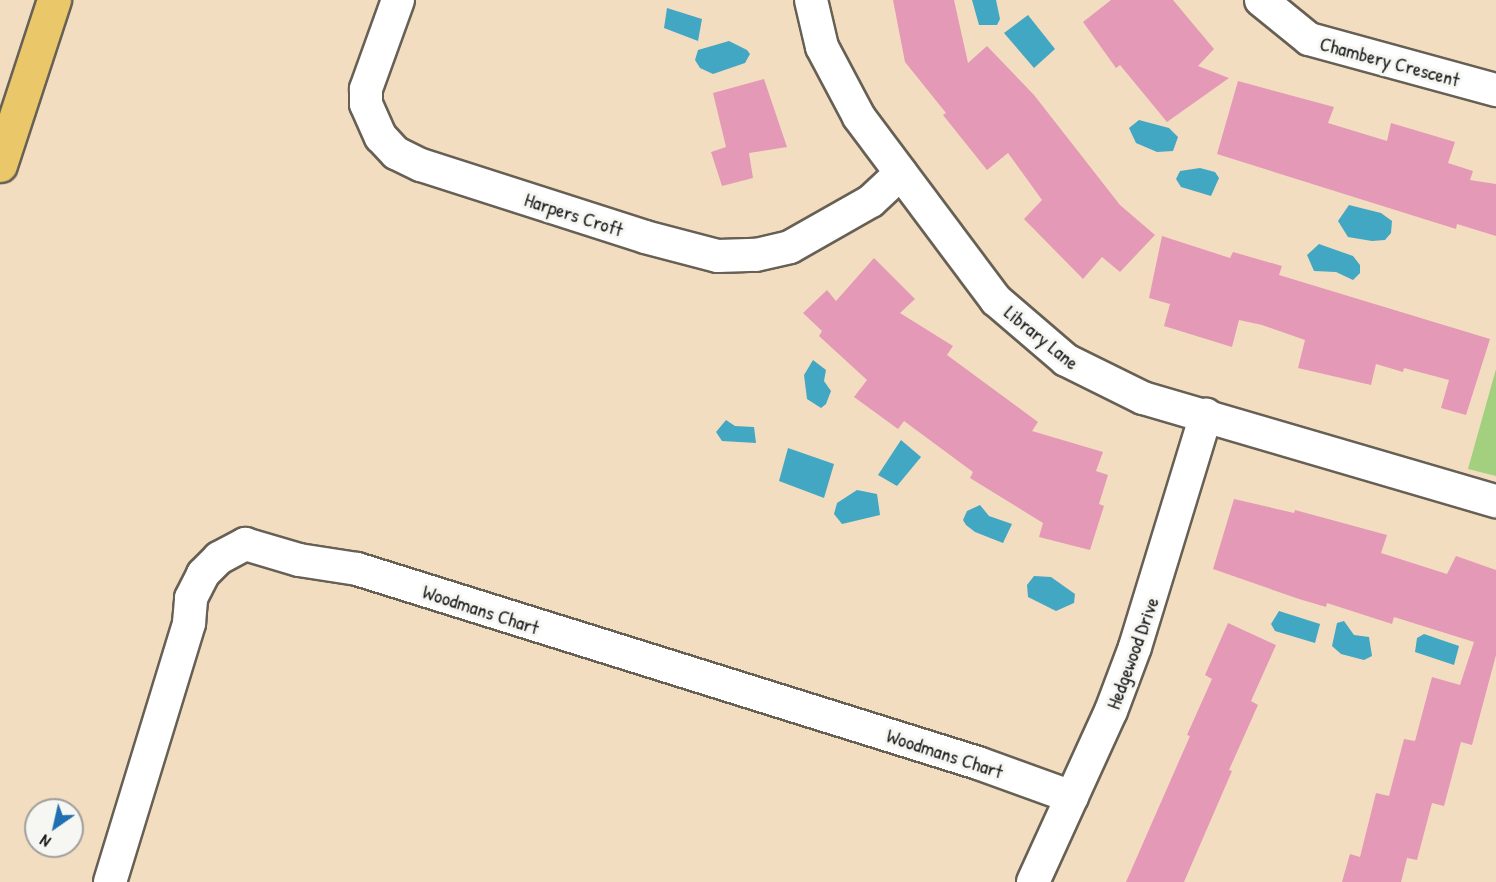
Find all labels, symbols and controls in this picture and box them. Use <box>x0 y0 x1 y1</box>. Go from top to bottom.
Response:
street label: Chambery Crescent <box>1317 31 1463 91</box>
street label: Harpers Croft <box>522 187 626 241</box>
street label: Library Lane <box>1000 300 1084 374</box>
street label: Woodmans Chart <box>420 579 542 639</box>
street label: Hedgewood Drive <box>1101 594 1163 712</box>
street label: Woodmans Chart <box>884 723 1006 783</box>
north arrow <box>24 798 84 858</box>
text: N <box>35 830 55 853</box>

